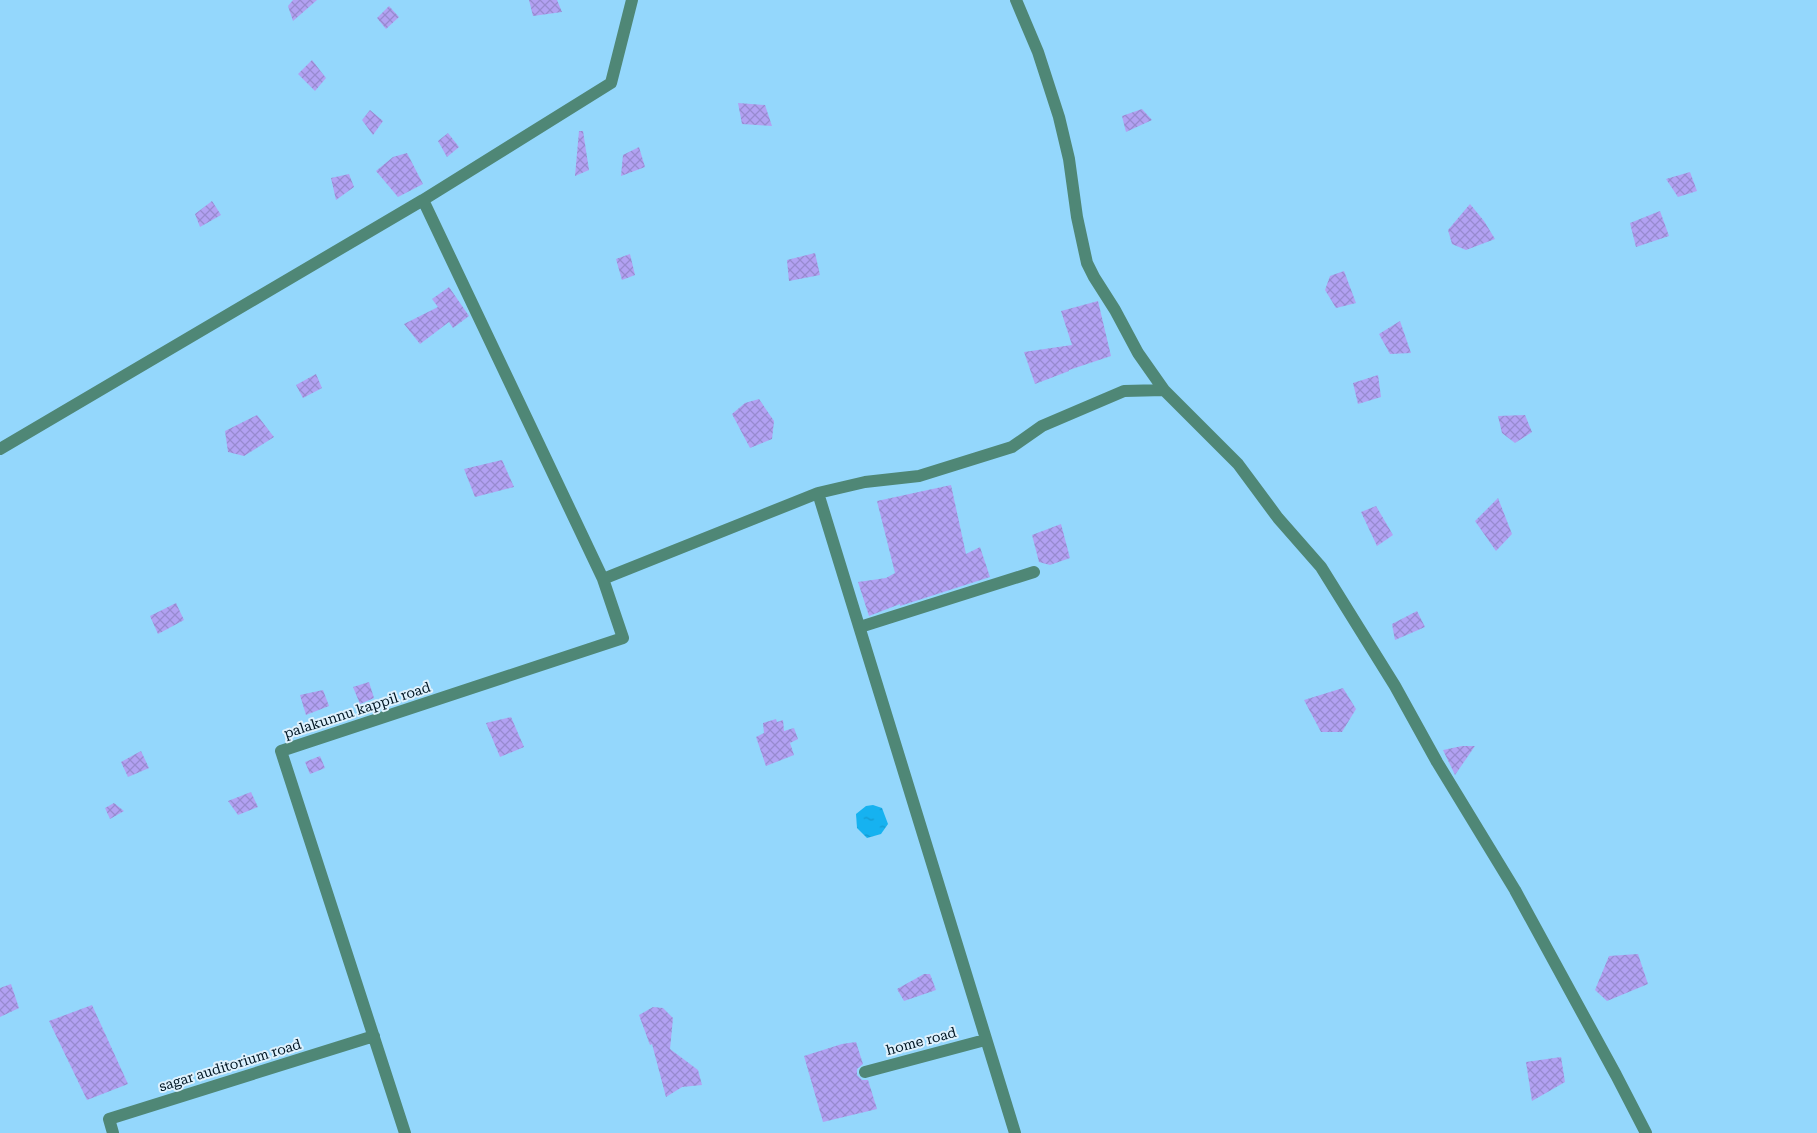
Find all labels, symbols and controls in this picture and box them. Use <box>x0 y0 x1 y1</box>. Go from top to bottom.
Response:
street label: palakunnu kappil road <box>282 679 432 741</box>
street label: home road <box>884 1024 958 1058</box>
street label: sagar auditorium road <box>157 1036 303 1094</box>

